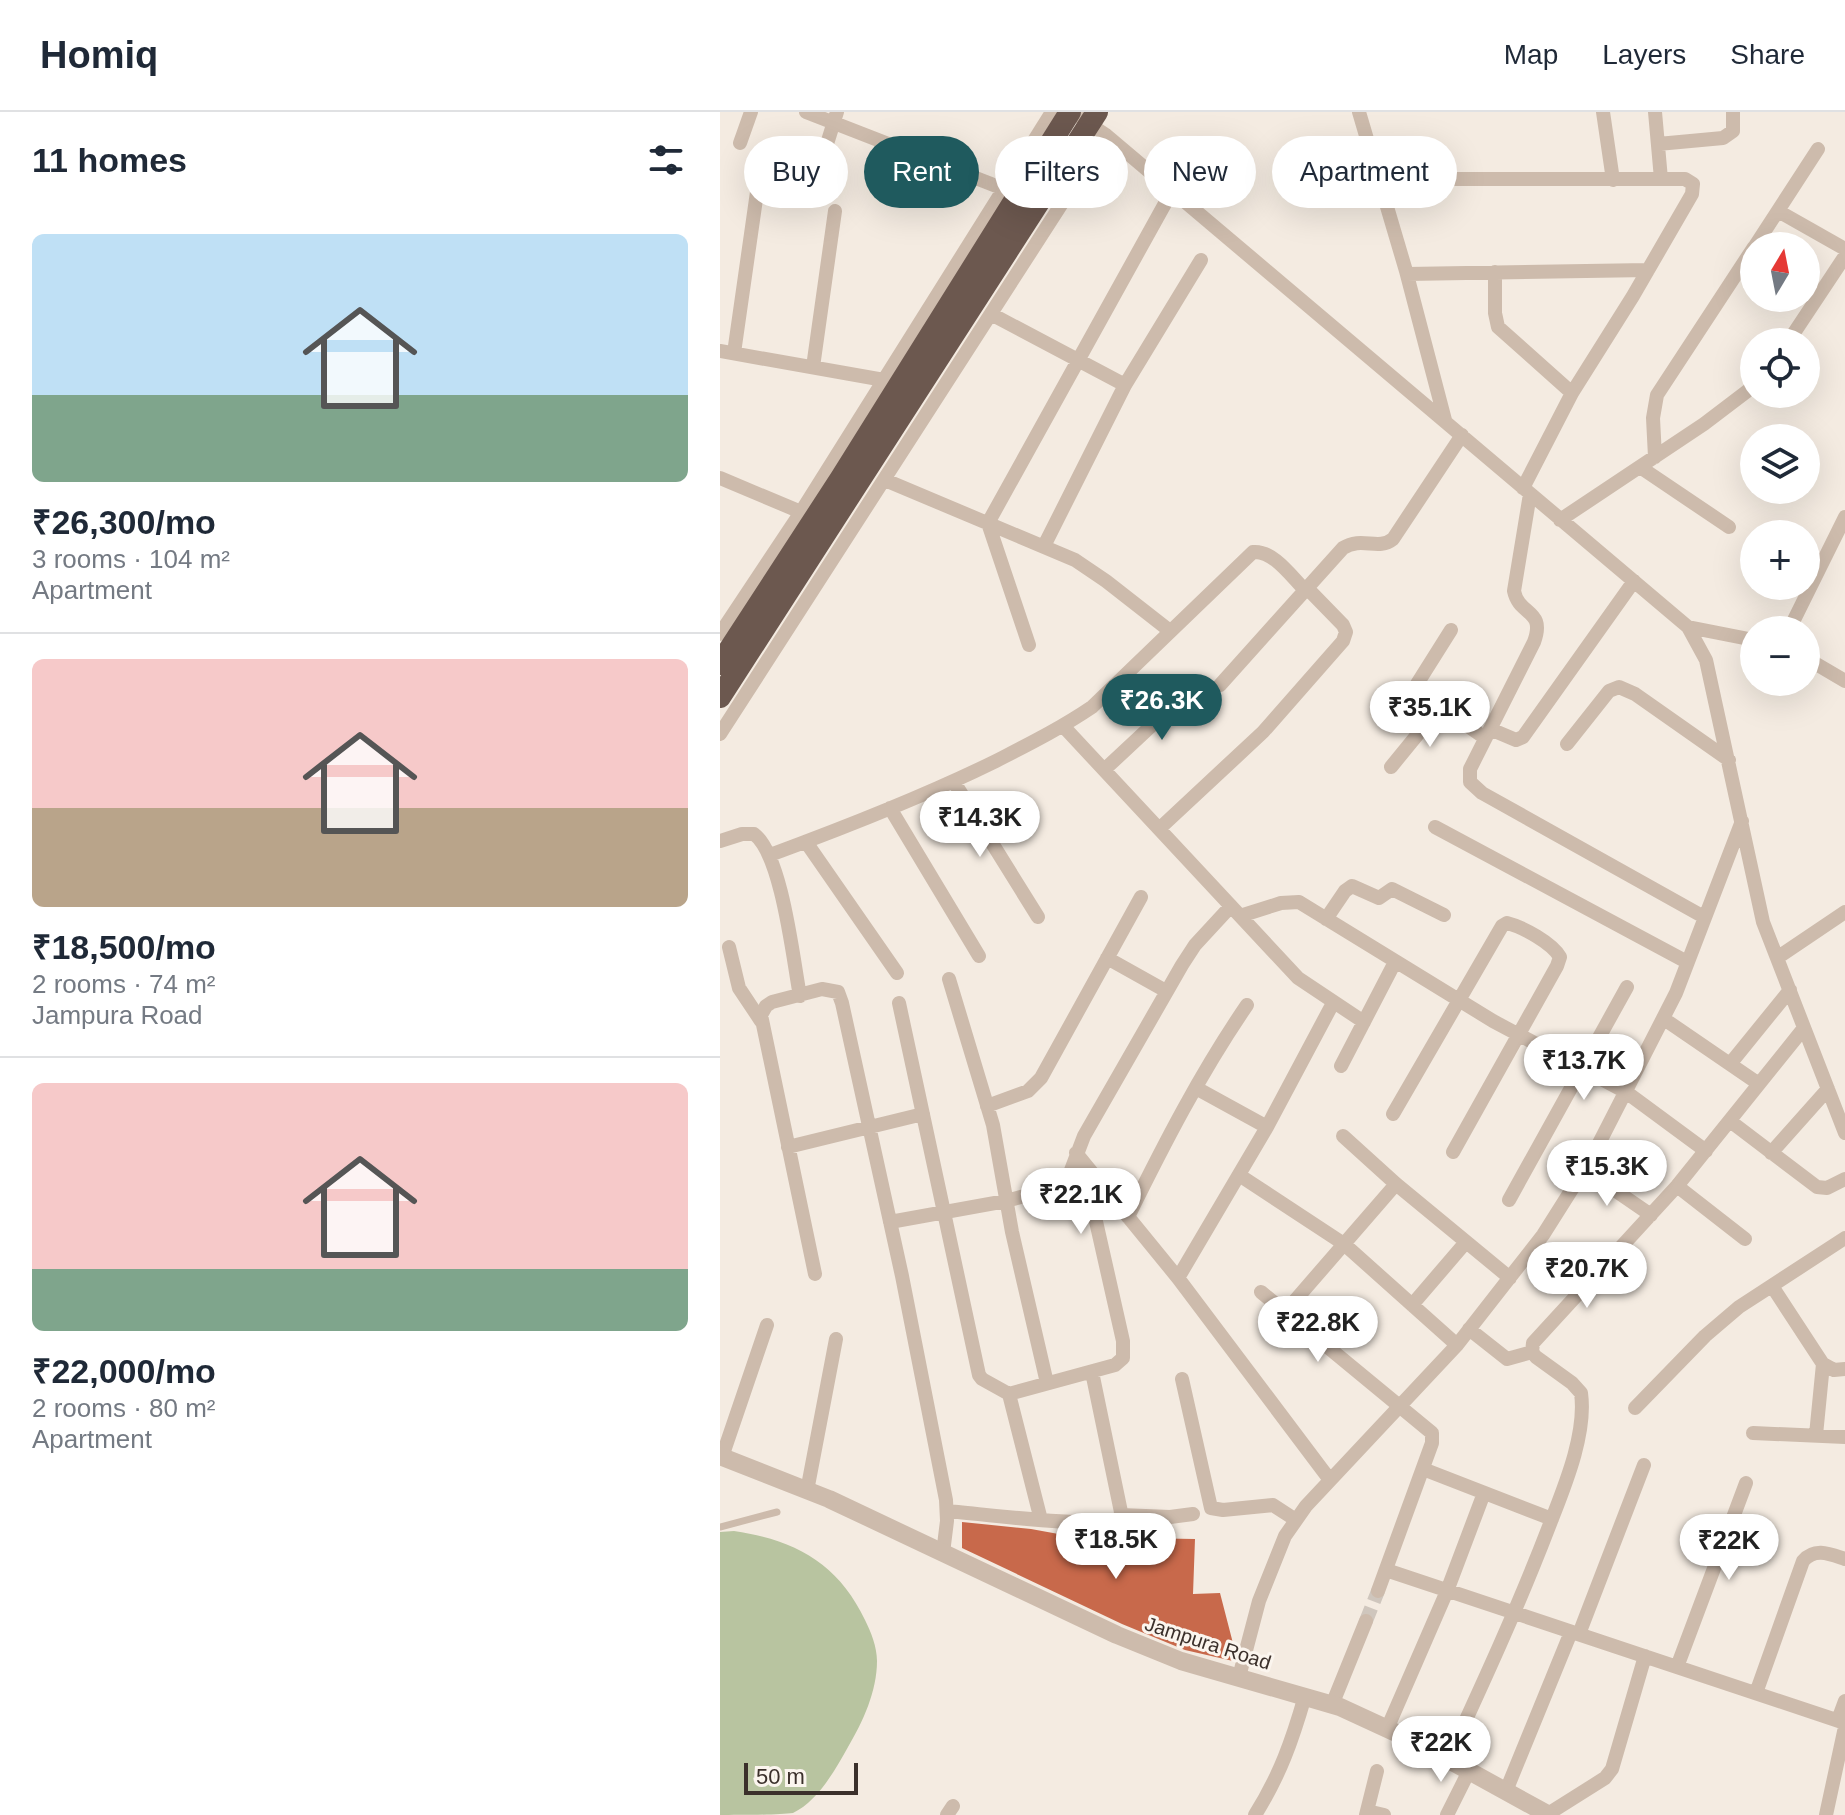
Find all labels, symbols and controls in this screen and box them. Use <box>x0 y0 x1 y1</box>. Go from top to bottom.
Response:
text: Homiq <box>40 34 158 76</box>
text: Map <box>1504 39 1558 70</box>
text: Layers <box>1602 39 1686 70</box>
text: Share <box>1730 39 1805 70</box>
chip: Buy <box>744 136 848 208</box>
chip: Rent <box>864 136 979 208</box>
chip: Filters <box>995 136 1128 208</box>
chip: New <box>1144 136 1256 208</box>
chip: Apartment <box>1272 136 1457 208</box>
icon: filters <box>644 138 688 182</box>
text: 11 homes <box>32 141 187 179</box>
north arrow <box>1740 232 1820 312</box>
map controls <box>1740 232 1820 696</box>
icon: home <box>288 286 432 430</box>
button: locate <box>1740 328 1820 408</box>
button: layers <box>1740 424 1820 504</box>
text: ₹26,300/mo <box>32 503 216 541</box>
button: + <box>1740 520 1820 600</box>
text: 3 rooms · 104 m² <box>32 544 230 574</box>
text: Apartment <box>32 575 152 605</box>
button: − <box>1740 616 1820 696</box>
pin: ₹26.3K <box>1097 674 1227 742</box>
pin: ₹35.1K <box>1365 681 1495 749</box>
text: ₹26.3K <box>1120 685 1204 715</box>
text: ₹35.1K <box>1388 692 1472 722</box>
icon: home <box>288 711 432 855</box>
pin: ₹14.3K <box>915 791 1045 859</box>
text: ₹14.3K <box>938 802 1022 832</box>
text: ₹18,500/mo <box>32 928 216 966</box>
text: 2 rooms · 74 m² <box>32 969 216 999</box>
text: Jampura Road <box>32 1000 203 1030</box>
pin: ₹13.7K <box>1519 1034 1649 1102</box>
text: ₹13.7K <box>1542 1045 1626 1075</box>
icon: home <box>288 1135 432 1279</box>
pin: ₹15.3K <box>1542 1140 1672 1208</box>
text: ₹15.3K <box>1565 1151 1649 1181</box>
pin: ₹22.1K <box>1016 1168 1146 1236</box>
text: ₹22.1K <box>1039 1179 1123 1209</box>
pin: ₹20.7K <box>1522 1242 1652 1310</box>
text: ₹20.7K <box>1545 1253 1629 1283</box>
pin: ₹22.8K <box>1253 1296 1383 1364</box>
text: ₹22.8K <box>1276 1307 1360 1337</box>
text: ₹22,000/mo <box>32 1352 216 1390</box>
text: 2 rooms · 80 m² <box>32 1393 216 1423</box>
text: Apartment <box>32 1424 152 1454</box>
pin: ₹18.5K <box>1051 1513 1181 1581</box>
pin: ₹22K <box>1682 1514 1776 1582</box>
text: ₹18.5K <box>1074 1524 1158 1554</box>
text: ₹22K <box>1698 1525 1760 1555</box>
street label: Jampura Road <box>1142 1612 1274 1674</box>
pin: ₹22K <box>1394 1716 1488 1784</box>
text: ₹22K <box>1410 1727 1472 1757</box>
scale bar <box>744 1759 858 1795</box>
text: 50 m <box>756 1764 805 1789</box>

